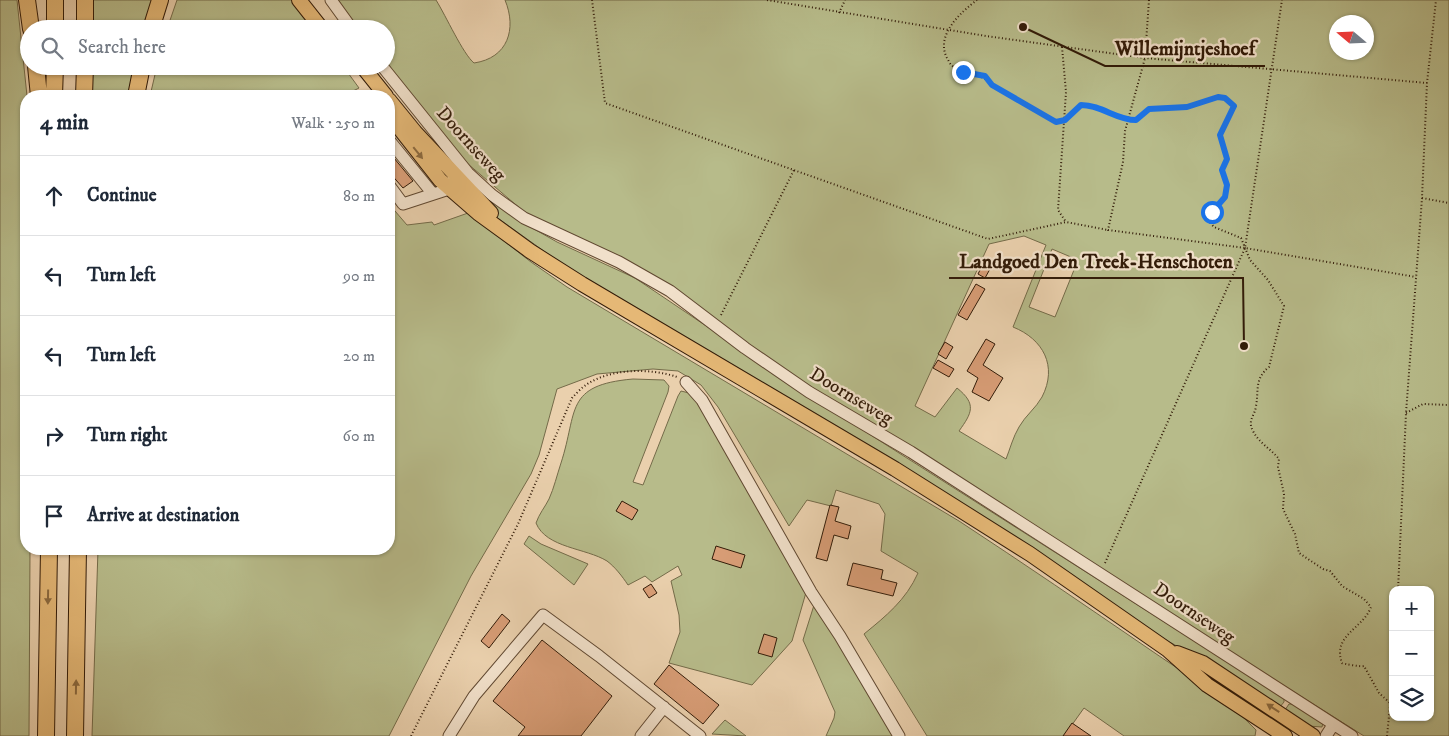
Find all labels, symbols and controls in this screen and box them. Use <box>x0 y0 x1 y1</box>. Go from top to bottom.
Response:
north arrow <box>1329 15 1374 60</box>
search box <box>20 20 395 75</box>
callout: Willemijntjeshoef <box>1105 31 1265 66</box>
icon: search <box>38 34 66 62</box>
text: Search here <box>78 36 166 59</box>
text: Willemijntjeshoef <box>1114 37 1259 62</box>
route end <box>952 61 975 84</box>
street label: Doornseweg <box>431 102 511 187</box>
text: 4 min <box>40 110 89 136</box>
text: Walk · 250 m <box>291 113 375 133</box>
one-way arrow <box>412 146 423 159</box>
icon: ahead <box>40 182 68 210</box>
text: Continue <box>87 184 157 207</box>
text: 80 m <box>343 186 375 206</box>
route start <box>1201 201 1224 224</box>
callout: Landgoed Den Treek-Henschoten <box>949 243 1243 278</box>
text: Landgoed Den Treek-Henschoten <box>959 250 1234 275</box>
icon: left <box>40 262 68 290</box>
text: Turn left <box>87 264 156 287</box>
text: 90 m <box>343 266 375 286</box>
icon: left <box>40 342 68 370</box>
text: Turn left <box>87 344 156 367</box>
text: 20 m <box>343 346 375 366</box>
street label: Doornseweg <box>805 362 898 430</box>
icon: right <box>40 422 68 450</box>
text: Turn right <box>87 424 167 447</box>
text: 60 m <box>343 426 375 446</box>
icon: arrive <box>40 502 68 530</box>
text: Arrive at destination <box>87 504 239 527</box>
street label: Doornseweg <box>1149 578 1240 649</box>
map controls <box>1389 586 1434 721</box>
button: + <box>1389 586 1434 631</box>
one-way arrow <box>44 590 52 606</box>
button: − <box>1389 631 1434 676</box>
button: layers <box>1389 676 1434 721</box>
one-way arrow <box>72 679 80 695</box>
one-way arrow <box>1266 703 1279 713</box>

